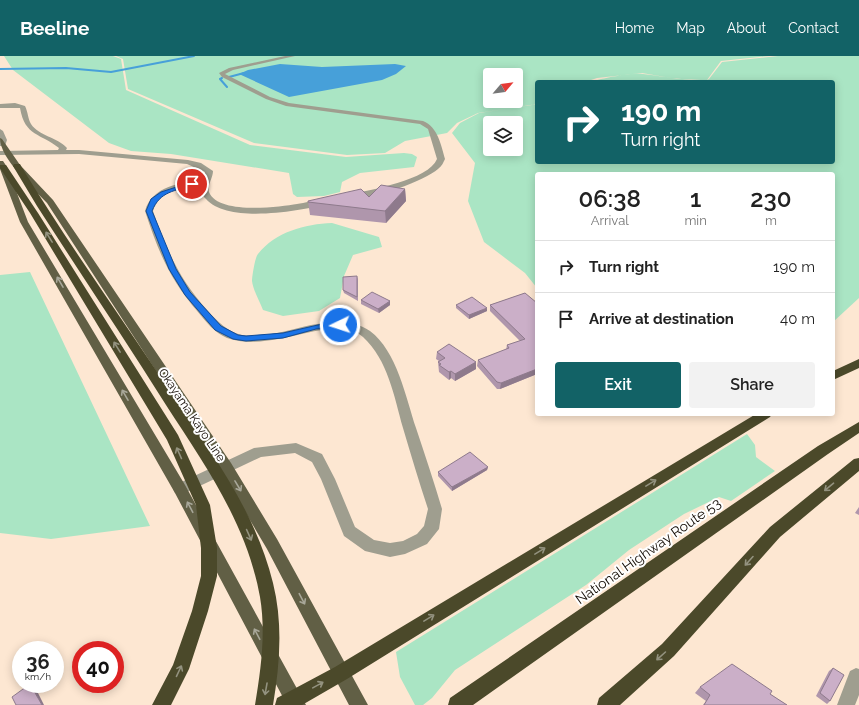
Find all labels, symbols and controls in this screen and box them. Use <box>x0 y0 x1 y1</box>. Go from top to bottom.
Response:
text: Beeline <box>20 17 89 39</box>
text: Home <box>615 20 654 36</box>
text: Map <box>676 20 705 36</box>
text: About <box>727 20 766 36</box>
text: Contact <box>788 20 839 36</box>
north arrow <box>483 68 523 108</box>
map controls <box>483 68 523 156</box>
text: 190 m <box>621 95 701 128</box>
icon: right <box>555 96 607 148</box>
button: layers <box>483 116 523 156</box>
text: Turn right <box>621 129 700 150</box>
pin <box>175 167 209 201</box>
icon: arrive <box>181 173 203 195</box>
text: 06:38 <box>579 184 641 213</box>
text: 1 <box>690 184 701 213</box>
text: 230 <box>750 184 791 213</box>
text: Arrival <box>591 213 629 228</box>
text: min <box>684 213 707 228</box>
text: m <box>765 213 777 228</box>
one-way arrow <box>44 231 52 243</box>
icon: right <box>555 256 577 278</box>
text: Turn right <box>589 258 659 276</box>
text: 190 m <box>773 258 815 276</box>
one-way arrow <box>55 276 63 288</box>
position arrow <box>319 304 361 346</box>
icon: arrive <box>555 308 577 330</box>
text: Arrive at destination <box>589 310 734 328</box>
text: 40 m <box>780 310 815 328</box>
one-way arrow <box>112 341 120 353</box>
button: Exit <box>555 362 681 408</box>
button: Share <box>689 362 815 408</box>
street label: Okayama Kayo Line <box>156 366 228 464</box>
one-way arrow <box>120 389 128 401</box>
one-way arrow <box>175 447 182 459</box>
one-way arrow <box>645 479 656 487</box>
one-way arrow <box>234 480 242 492</box>
one-way arrow <box>823 483 834 492</box>
street label: National Highway Route 53 <box>572 495 724 607</box>
one-way arrow <box>185 501 193 513</box>
one-way arrow <box>246 528 253 540</box>
one-way arrow <box>534 546 546 554</box>
one-way arrow <box>744 556 754 566</box>
one-way arrow <box>298 593 306 605</box>
one-way arrow <box>423 614 435 622</box>
one-way arrow <box>253 629 261 641</box>
speed limit sign: 40 <box>72 641 124 693</box>
text: 36 <box>26 650 50 674</box>
one-way arrow <box>656 652 666 661</box>
one-way arrow <box>176 665 183 677</box>
text: km/h <box>25 671 51 682</box>
one-way arrow <box>312 681 324 689</box>
one-way arrow <box>262 683 270 696</box>

